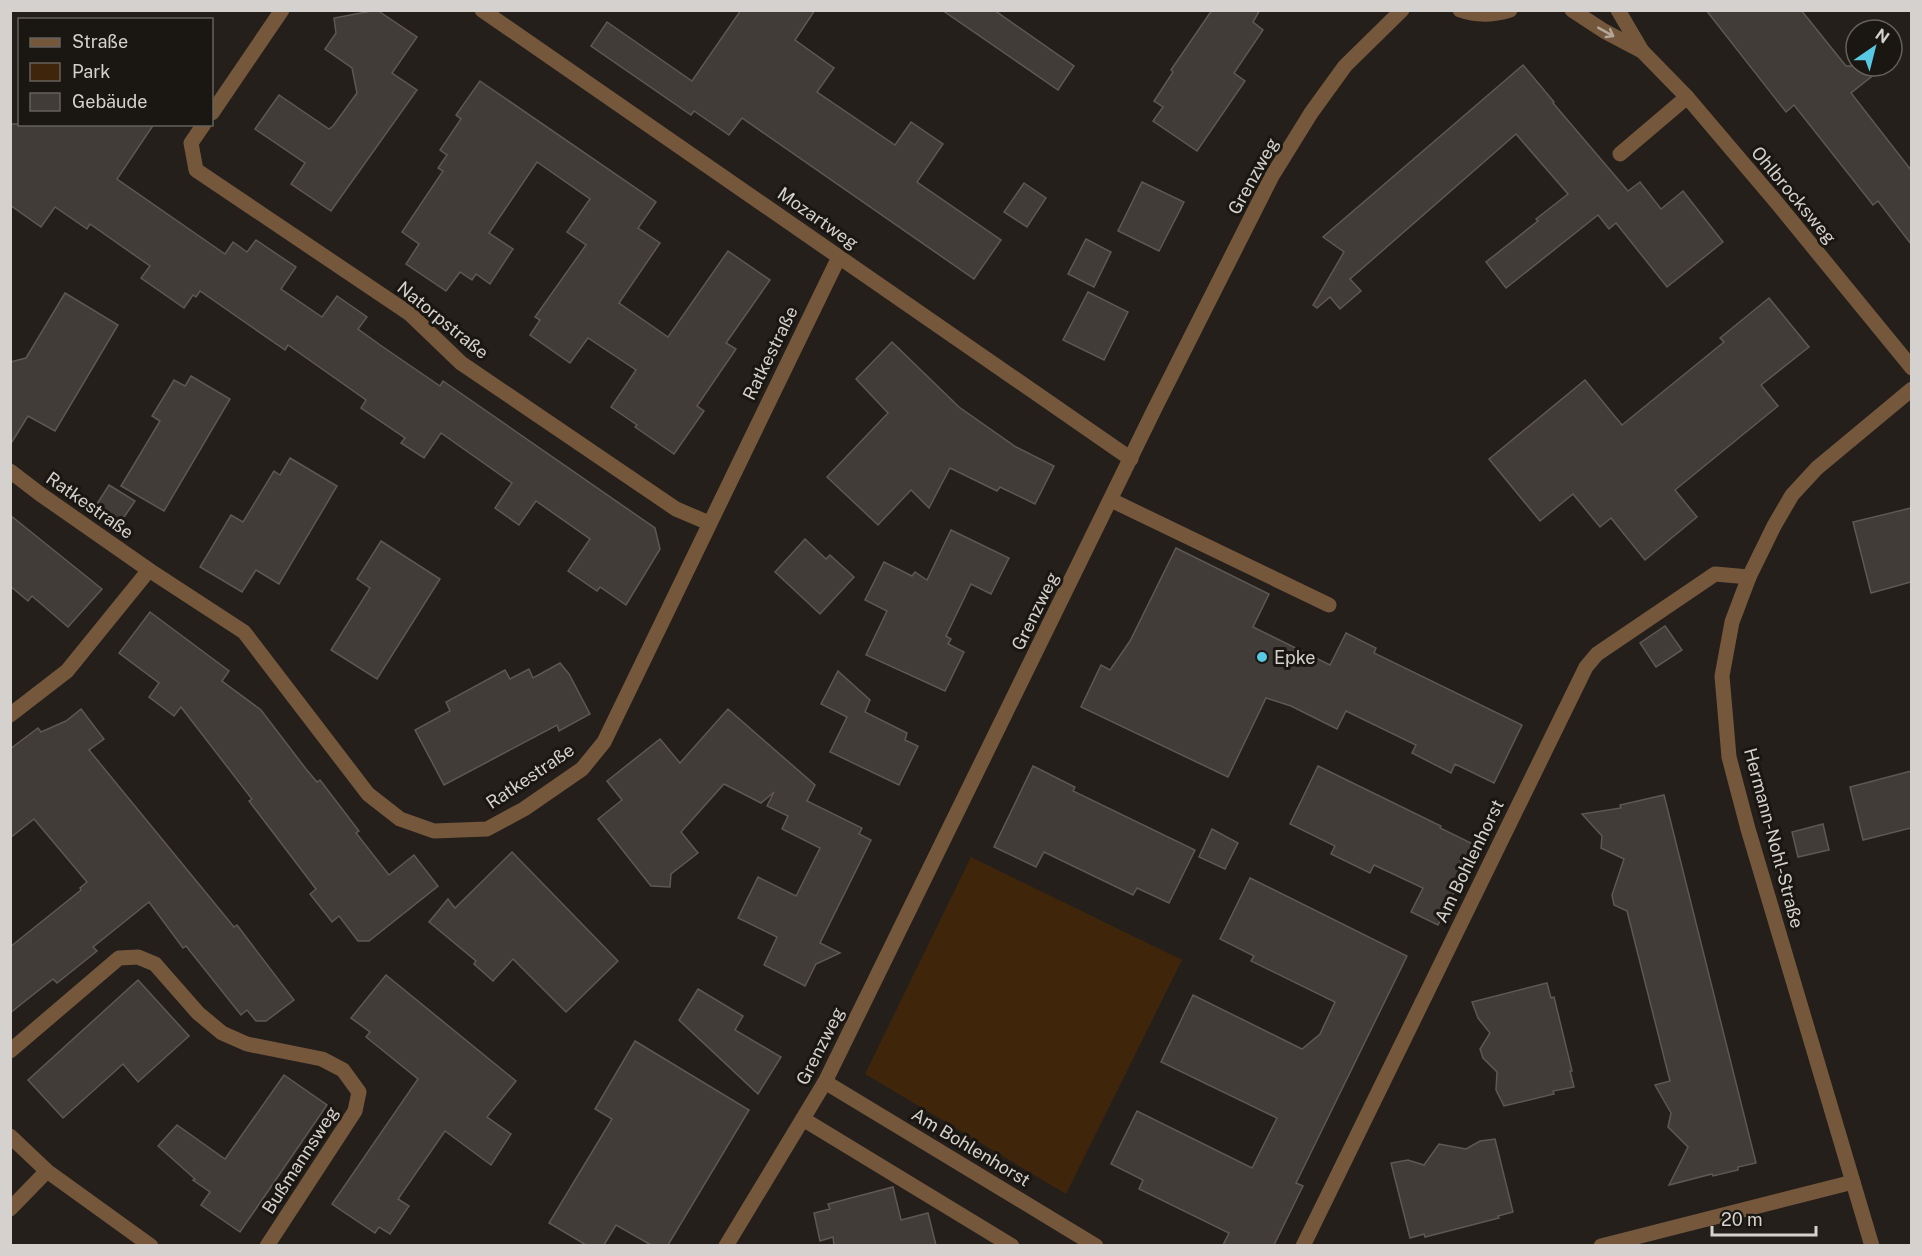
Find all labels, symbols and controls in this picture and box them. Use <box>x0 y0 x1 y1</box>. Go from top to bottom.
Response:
legend <box>18 18 213 126</box>
north arrow <box>1844 18 1904 78</box>
text: N <box>1872 25 1893 47</box>
one-way arrow <box>1597 27 1615 38</box>
text: Straße <box>72 31 128 52</box>
text: Park <box>72 61 110 82</box>
text: Gebäude <box>72 91 147 112</box>
street label: Grenzweg <box>1223 134 1283 218</box>
street label: Ohlbrocksweg <box>1747 142 1841 248</box>
street label: Mozartweg <box>774 183 862 253</box>
street label: Natorpstraße <box>393 277 493 363</box>
street label: Ratkestraße <box>738 303 802 403</box>
street label: Ratkestraße <box>42 467 138 543</box>
street label: Grenzweg <box>1007 568 1063 654</box>
place label: Epke <box>1274 647 1316 668</box>
marker: Epke <box>1255 650 1269 664</box>
street label: Ratkestraße <box>482 739 578 813</box>
street label: Hermann-Nohl-Straße <box>1740 746 1808 930</box>
street label: Am Bohlenhorst <box>1430 796 1508 926</box>
street label: Grenzweg <box>791 1004 849 1088</box>
street label: Bußmannsweg <box>258 1102 342 1218</box>
street label: Am Bohlenhorst <box>908 1103 1034 1191</box>
scale bar <box>1712 1199 1816 1237</box>
text: 20 m <box>1721 1209 1763 1230</box>

